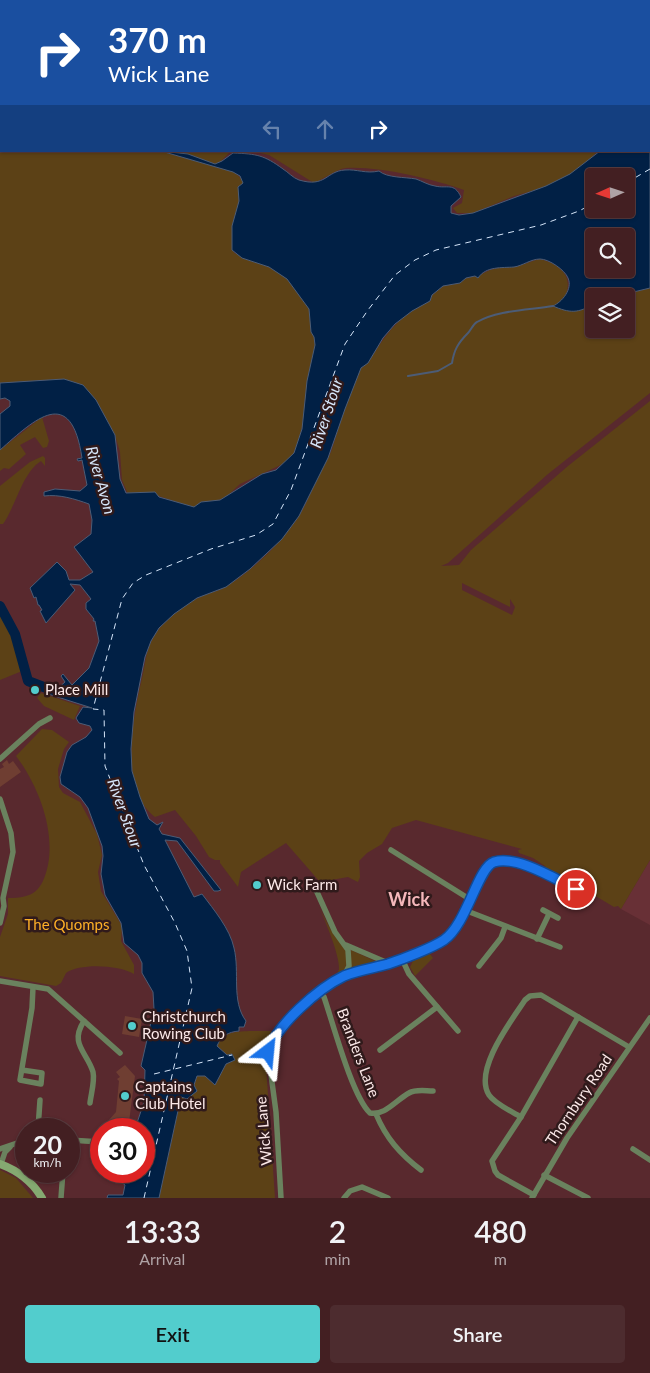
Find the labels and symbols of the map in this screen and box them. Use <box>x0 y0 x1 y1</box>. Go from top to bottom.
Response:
north arrow <box>585 168 635 218</box>
water label: River Stour <box>305 375 346 450</box>
water label: River Avon <box>83 443 120 516</box>
place label: Place Mill <box>45 680 108 698</box>
marker: Place Mill <box>29 684 41 696</box>
water label: River Stour <box>104 776 147 851</box>
pin <box>555 868 597 910</box>
place label: Wick Farm <box>267 875 337 893</box>
marker: Wick Farm <box>251 879 263 891</box>
district label: Wick <box>388 888 430 910</box>
park label: The Quomps <box>25 915 109 933</box>
street label: Branders Lane <box>334 1005 384 1100</box>
place label: Christchurch Rowing Club <box>142 1007 226 1042</box>
marker: Christchurch Rowing Club <box>126 1020 138 1032</box>
position arrow <box>241 1025 293 1077</box>
street label: Thornbury Road <box>541 1050 615 1148</box>
place label: Captains Club Hotel <box>135 1077 206 1112</box>
marker: Captains Club Hotel <box>119 1090 131 1102</box>
street label: Wick Lane <box>251 1096 275 1166</box>
speed limit sign: 30 <box>90 1118 155 1183</box>

